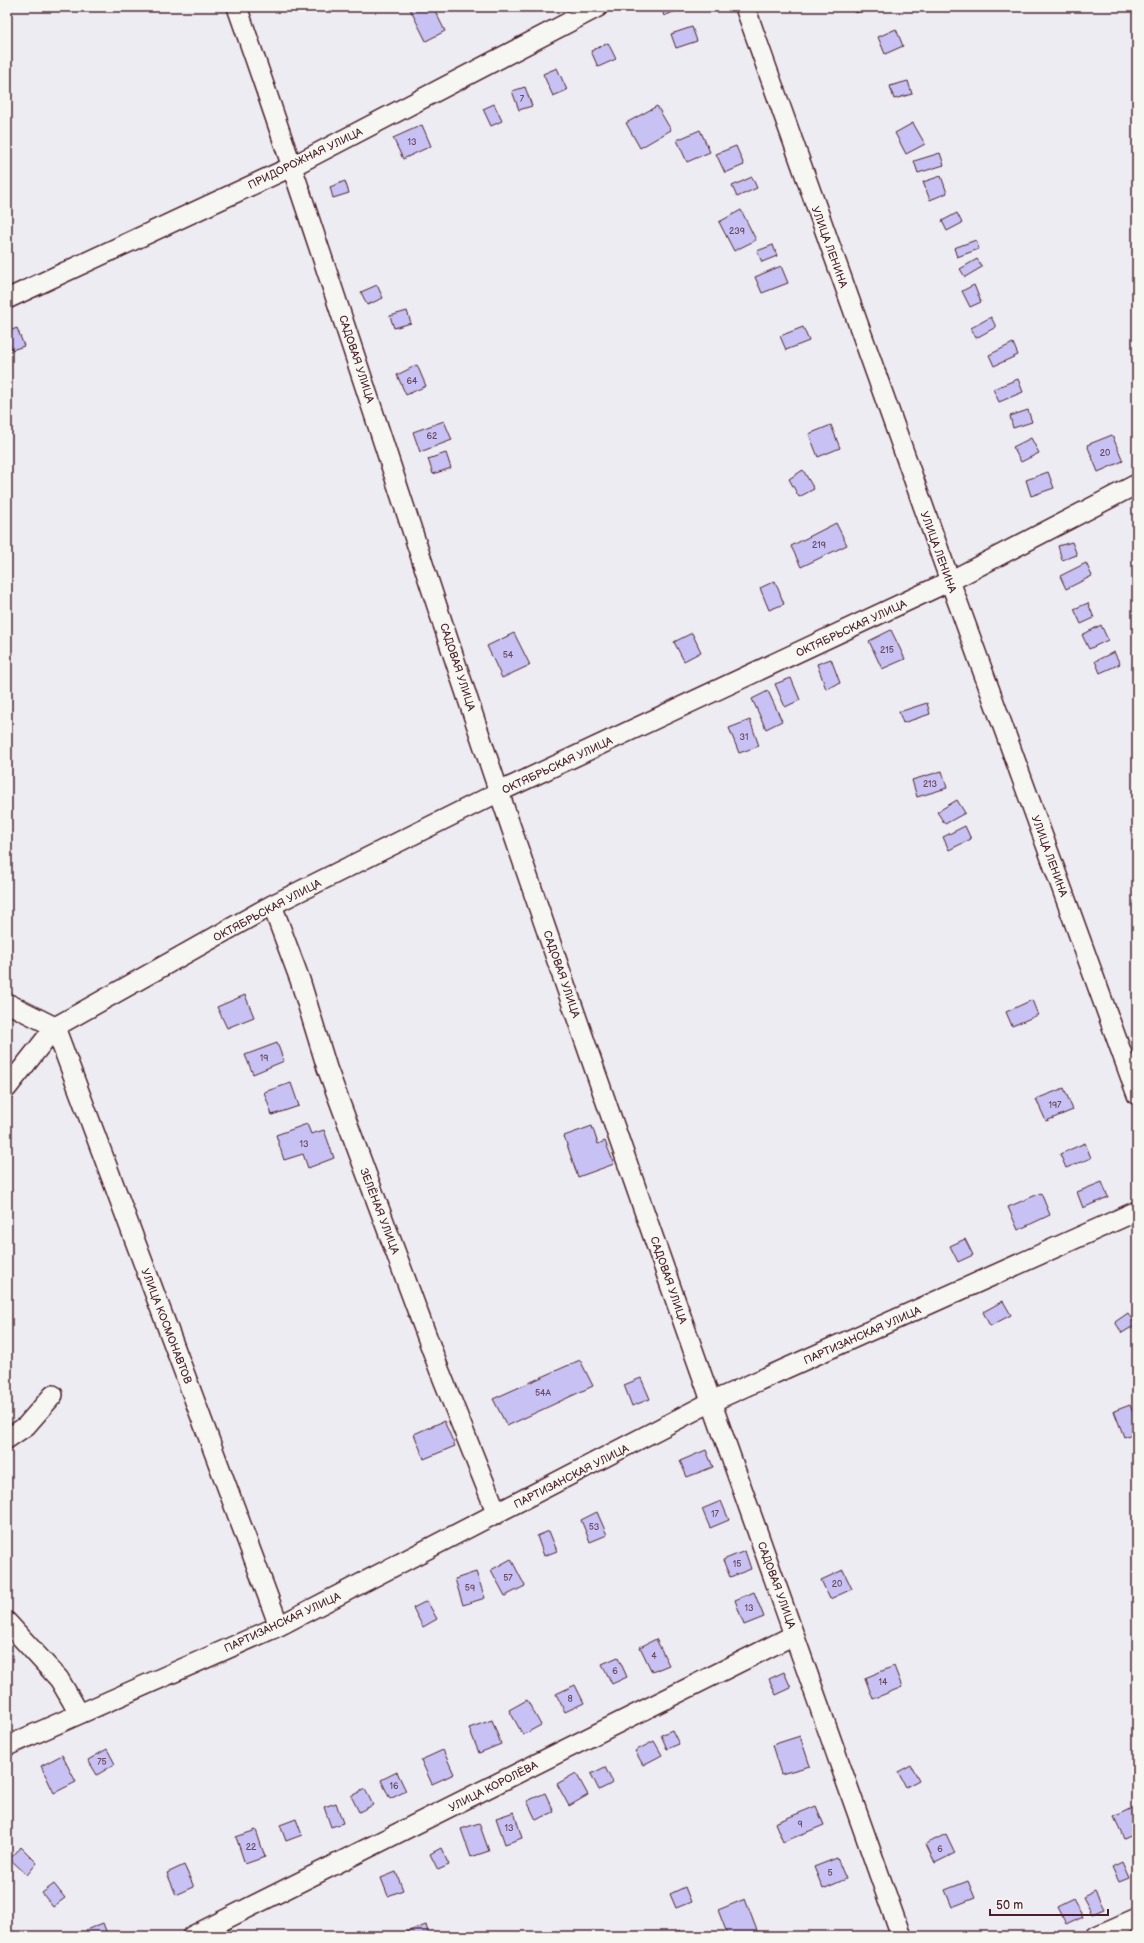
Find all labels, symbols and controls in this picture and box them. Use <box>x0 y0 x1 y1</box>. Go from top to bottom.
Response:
house number: 7 <box>520 94 525 105</box>
street label: ПРИДОРОЖНАЯ УЛИЦА <box>246 125 365 192</box>
house number: 13 <box>407 137 417 148</box>
street label: УЛИЦА ЛЕНИНА <box>809 205 850 290</box>
house number: 239 <box>729 226 745 237</box>
street label: САДОВАЯ УЛИЦА <box>336 314 377 405</box>
house number: 64 <box>407 376 418 387</box>
house number: 62 <box>427 431 438 442</box>
house number: 20 <box>1100 448 1110 459</box>
street label: УЛИЦА ЛЕНИНА <box>918 510 959 595</box>
house number: 219 <box>812 540 826 551</box>
street label: ОКТЯБРЬСКАЯ УЛИЦА <box>794 597 909 660</box>
street label: САДОВАЯ УЛИЦА <box>437 622 478 713</box>
house number: 215 <box>880 645 894 656</box>
house number: 54 <box>503 650 514 661</box>
house number: 31 <box>739 732 749 743</box>
street label: ОКТЯБРЬСКАЯ УЛИЦА <box>500 734 615 797</box>
house number: 213 <box>923 779 938 790</box>
street label: УЛИЦА ЛЕНИНА <box>1029 814 1070 899</box>
street label: ОКТЯБРЬСКАЯ УЛИЦА <box>211 876 324 944</box>
street label: САДОВАЯ УЛИЦА <box>540 929 583 1020</box>
house number: 19 <box>260 1053 268 1064</box>
house number: 197 <box>1048 1100 1062 1111</box>
house number: 13 <box>299 1139 309 1150</box>
street label: ЗЕЛЁНАЯ УЛИЦА <box>357 1166 403 1256</box>
street label: САДОВАЯ УЛИЦА <box>647 1235 690 1326</box>
street label: УЛИЦА КОСМОНАВТОВ <box>139 1267 195 1386</box>
street label: ПАРТИЗАНСКАЯ УЛИЦА <box>802 1304 923 1367</box>
house number: 54А <box>535 1388 552 1399</box>
street label: ПАРТИЗАНСКАЯ УЛИЦА <box>512 1442 631 1511</box>
house number: 17 <box>711 1509 720 1520</box>
house number: 53 <box>589 1522 600 1533</box>
street label: САДОВАЯ УЛИЦА <box>755 1540 798 1631</box>
house number: 15 <box>733 1559 741 1570</box>
house number: 57 <box>503 1573 513 1584</box>
house number: 20 <box>832 1579 842 1590</box>
house number: 59 <box>465 1583 475 1594</box>
street label: ПАРТИЗАНСКАЯ УЛИЦА <box>222 1590 343 1655</box>
house number: 13 <box>744 1603 754 1614</box>
house number: 4 <box>651 1651 657 1662</box>
house number: 6 <box>612 1666 618 1677</box>
house number: 14 <box>879 1677 888 1688</box>
house number: 8 <box>567 1694 573 1705</box>
house number: 75 <box>97 1757 107 1768</box>
street label: УЛИЦА КОРОЛЁВА <box>446 1757 540 1814</box>
house number: 16 <box>390 1781 399 1792</box>
house number: 9 <box>797 1819 803 1830</box>
house number: 13 <box>504 1823 514 1834</box>
house number: 22 <box>246 1842 257 1853</box>
house number: 6 <box>937 1844 943 1855</box>
house number: 5 <box>827 1868 833 1879</box>
scale bar <box>990 1891 1108 1917</box>
text: 50 m <box>996 1898 1023 1913</box>

